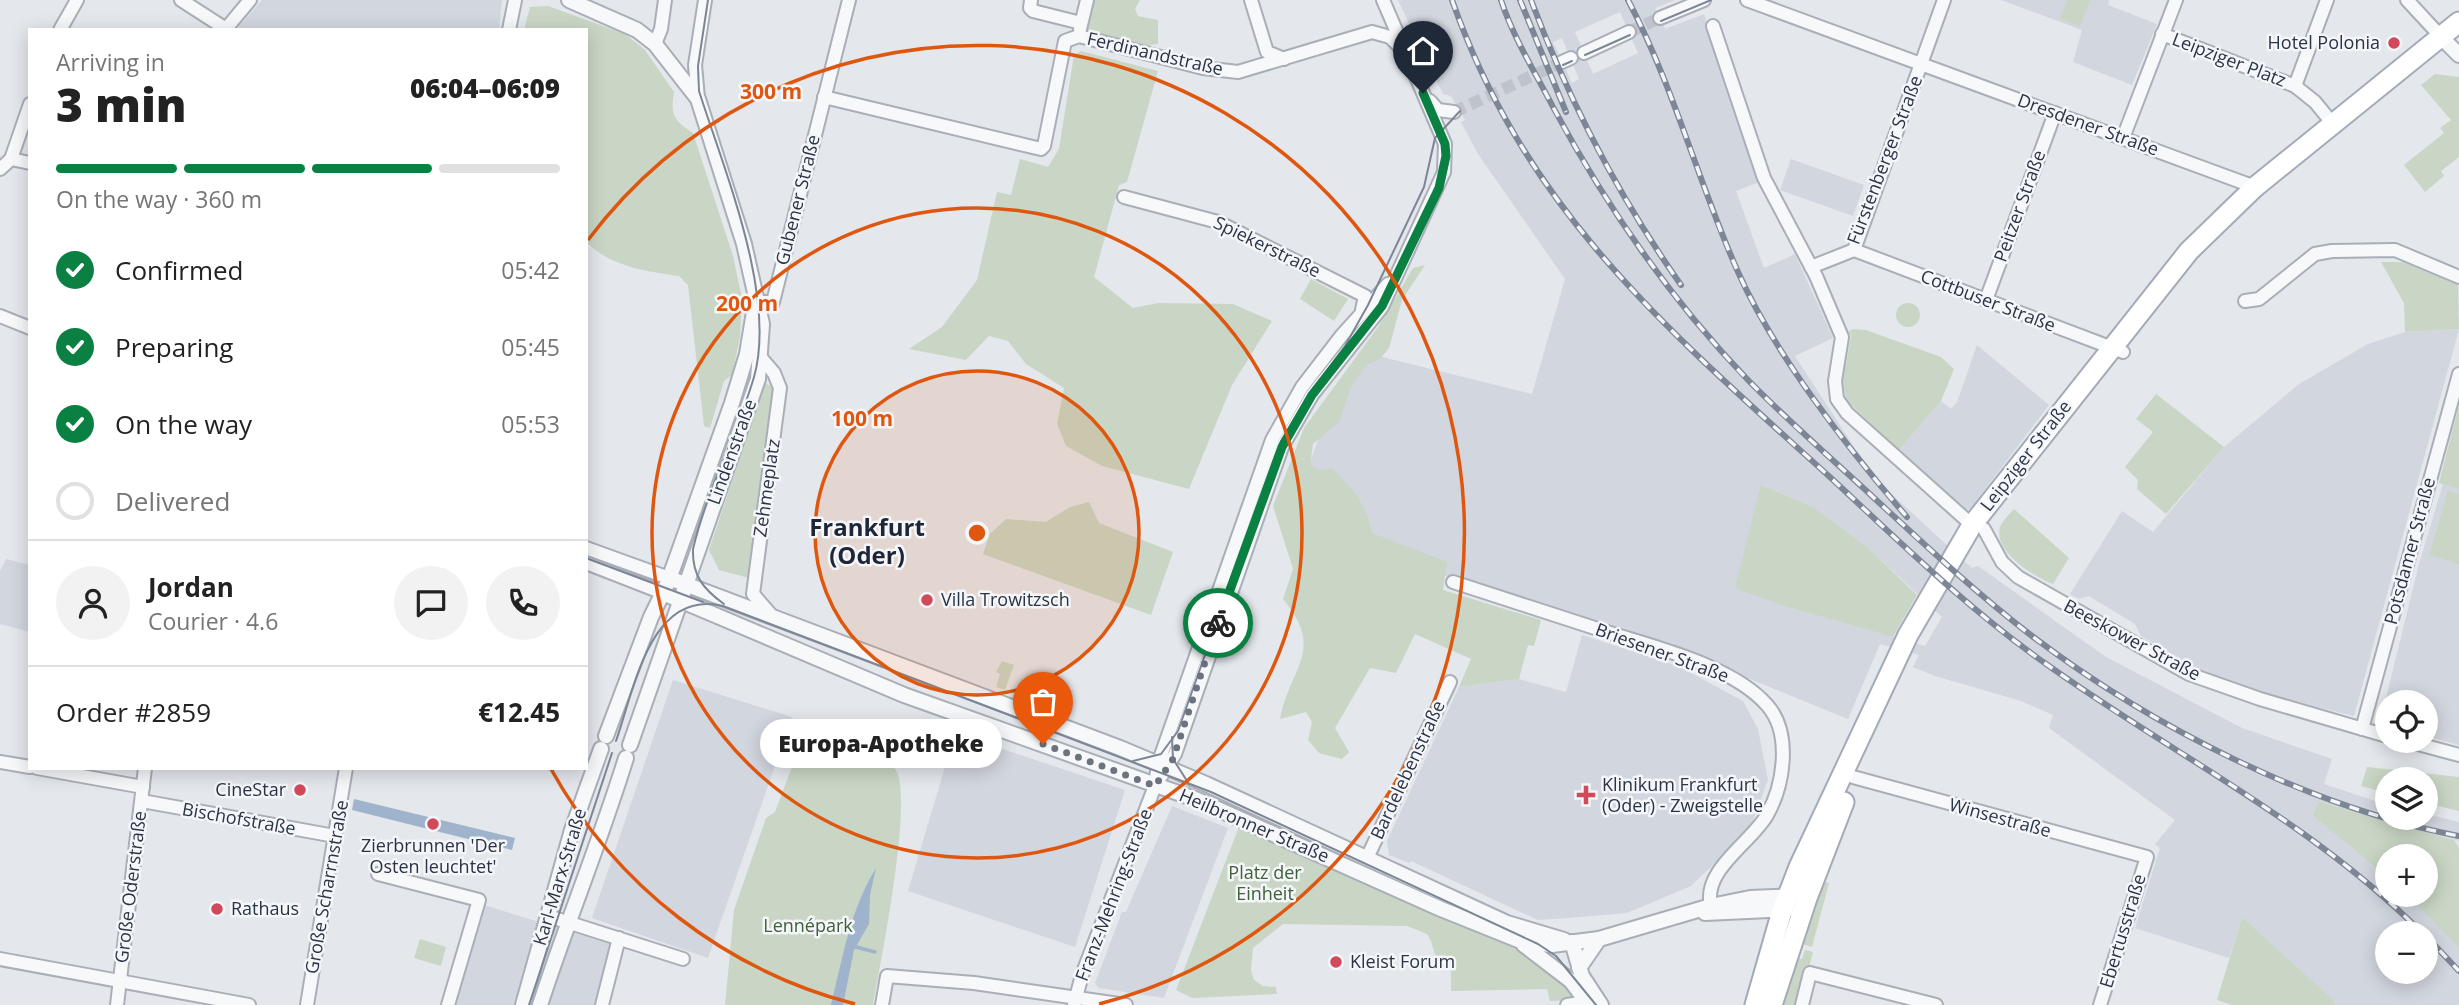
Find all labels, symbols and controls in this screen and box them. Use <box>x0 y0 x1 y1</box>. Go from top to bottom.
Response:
pin <box>1393 21 1453 93</box>
street label: Ferdinandstraße <box>1085 26 1226 80</box>
street label: Leipziger Platz <box>2169 26 2290 92</box>
place label: Hotel Polonia <box>2268 30 2380 54</box>
icon: home <box>1404 32 1442 70</box>
marker: Hotel Polonia <box>2386 35 2402 51</box>
text: Arriving in <box>56 46 165 78</box>
text: 06:04–06:09 <box>410 70 560 106</box>
street label: Fürstenberger Straße <box>1841 72 1927 248</box>
text: 3 min <box>56 73 187 135</box>
text: 300 m <box>740 77 802 105</box>
street label: Dresdener Straße <box>2015 87 2162 161</box>
street label: Gubener Straße <box>769 132 825 267</box>
street label: Peitzer Straße <box>1988 146 2050 265</box>
text: On the way · 360 m <box>56 183 262 215</box>
street label: Spiekerstraße <box>1210 210 1325 282</box>
icon: check <box>56 251 94 289</box>
text: Confirmed <box>115 252 243 288</box>
text: 05:42 <box>501 254 560 286</box>
street label: Cottbuser Straße <box>1917 263 2059 337</box>
text: 200 m <box>716 289 778 317</box>
icon: check <box>56 328 94 366</box>
text: Preparing <box>115 329 233 365</box>
text: 05:45 <box>501 331 560 363</box>
street label: Lindenstraße <box>701 395 761 508</box>
street label: Leipziger Straße <box>1974 395 2076 516</box>
text: 100 m <box>831 404 893 432</box>
icon: check <box>56 405 94 443</box>
text: On the way <box>115 406 252 442</box>
text: 05:53 <box>501 408 560 440</box>
street label: Zehmeplatz <box>747 437 785 538</box>
street label: Potsdamer Straße <box>2378 474 2440 627</box>
text: Delivered <box>115 483 230 519</box>
district label: Frankfurt (Oder) <box>809 510 925 571</box>
centre of rings <box>965 521 989 545</box>
button: person <box>56 566 130 640</box>
button: chat <box>394 566 468 640</box>
button: phone <box>486 566 560 640</box>
text: Jordan <box>148 569 234 605</box>
place label: Villa Trowitzsch <box>941 587 1070 611</box>
courier <box>1183 588 1253 658</box>
marker: Villa Trowitzsch <box>919 592 935 608</box>
street label: Beeskower Straße <box>2060 593 2205 685</box>
icon: bike <box>1199 604 1237 642</box>
text: Courier · 4.6 <box>148 605 278 637</box>
street label: Briesener Straße <box>1592 617 1732 687</box>
pin <box>1013 672 1073 744</box>
icon: bag <box>1024 683 1062 721</box>
map controls <box>2375 690 2438 984</box>
button: locate <box>2375 690 2438 753</box>
text: Order #2859 <box>56 694 211 730</box>
text: €12.45 <box>478 694 560 730</box>
street label: Bardelebenstraße <box>1364 696 1450 843</box>
callout: Europa-Apotheke <box>760 720 1001 768</box>
text: Europa-Apotheke <box>778 727 984 759</box>
button: layers <box>2375 767 2438 830</box>
place label: Klinikum Frankfurt (Oder) - Zweigstelle <box>1602 772 1763 817</box>
place label: CineStar <box>215 777 287 801</box>
marker: CineStar <box>292 782 308 798</box>
street label: Heilbronner Straße <box>1176 783 1333 868</box>
marker: Klinikum Frankfurt (Oder) - Zweigstelle <box>1576 785 1596 805</box>
street label: Winsestraße <box>1947 792 2054 842</box>
street label: Bischofstraße <box>180 796 298 840</box>
street label: Große Scharrnstraße <box>299 798 353 976</box>
street label: Karl-Marx-Straße <box>527 805 591 948</box>
street label: Franz-Mehring-Straße <box>1069 805 1157 984</box>
street label: Große Oderstraße <box>109 809 151 964</box>
marker: Zierbrunnen 'Der Osten leuchtet' <box>425 816 441 832</box>
place label: Zierbrunnen 'Der Osten leuchtet' <box>361 833 506 878</box>
button: + <box>2375 844 2438 907</box>
park label: Platz der Einheit <box>1228 860 1302 905</box>
street label: Ebertusstraße <box>2093 871 2151 991</box>
place label: Rathaus <box>231 896 299 920</box>
marker: Rathaus <box>209 901 225 917</box>
park label: Lennépark <box>763 913 853 937</box>
button: − <box>2375 921 2438 984</box>
place label: Kleist Forum <box>1350 949 1455 973</box>
marker: Kleist Forum <box>1328 954 1344 970</box>

